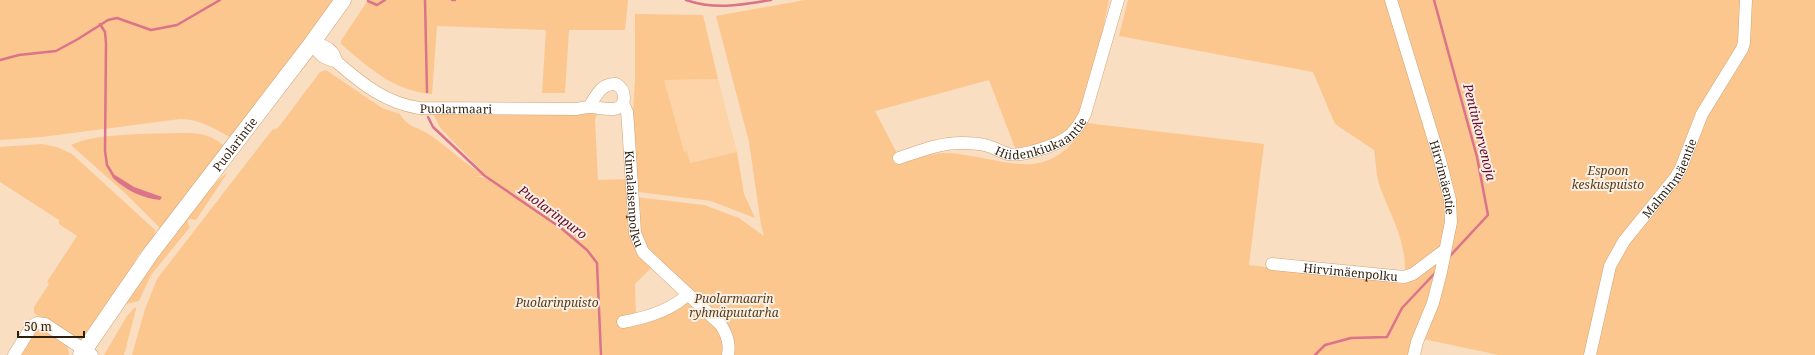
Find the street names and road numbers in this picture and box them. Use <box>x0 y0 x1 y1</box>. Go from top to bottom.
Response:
street label: Puolarmaari <box>420 100 492 117</box>
street label: Puolarintie <box>208 113 261 175</box>
street label: Hiidenkiukaantie <box>992 114 1090 163</box>
street label: Malminmäentie <box>1638 136 1700 221</box>
street label: Hirvimäentie <box>1426 138 1459 215</box>
street label: Kimalaisenpolku <box>621 150 649 250</box>
street label: Hirvimäenpolku <box>1303 259 1399 285</box>

